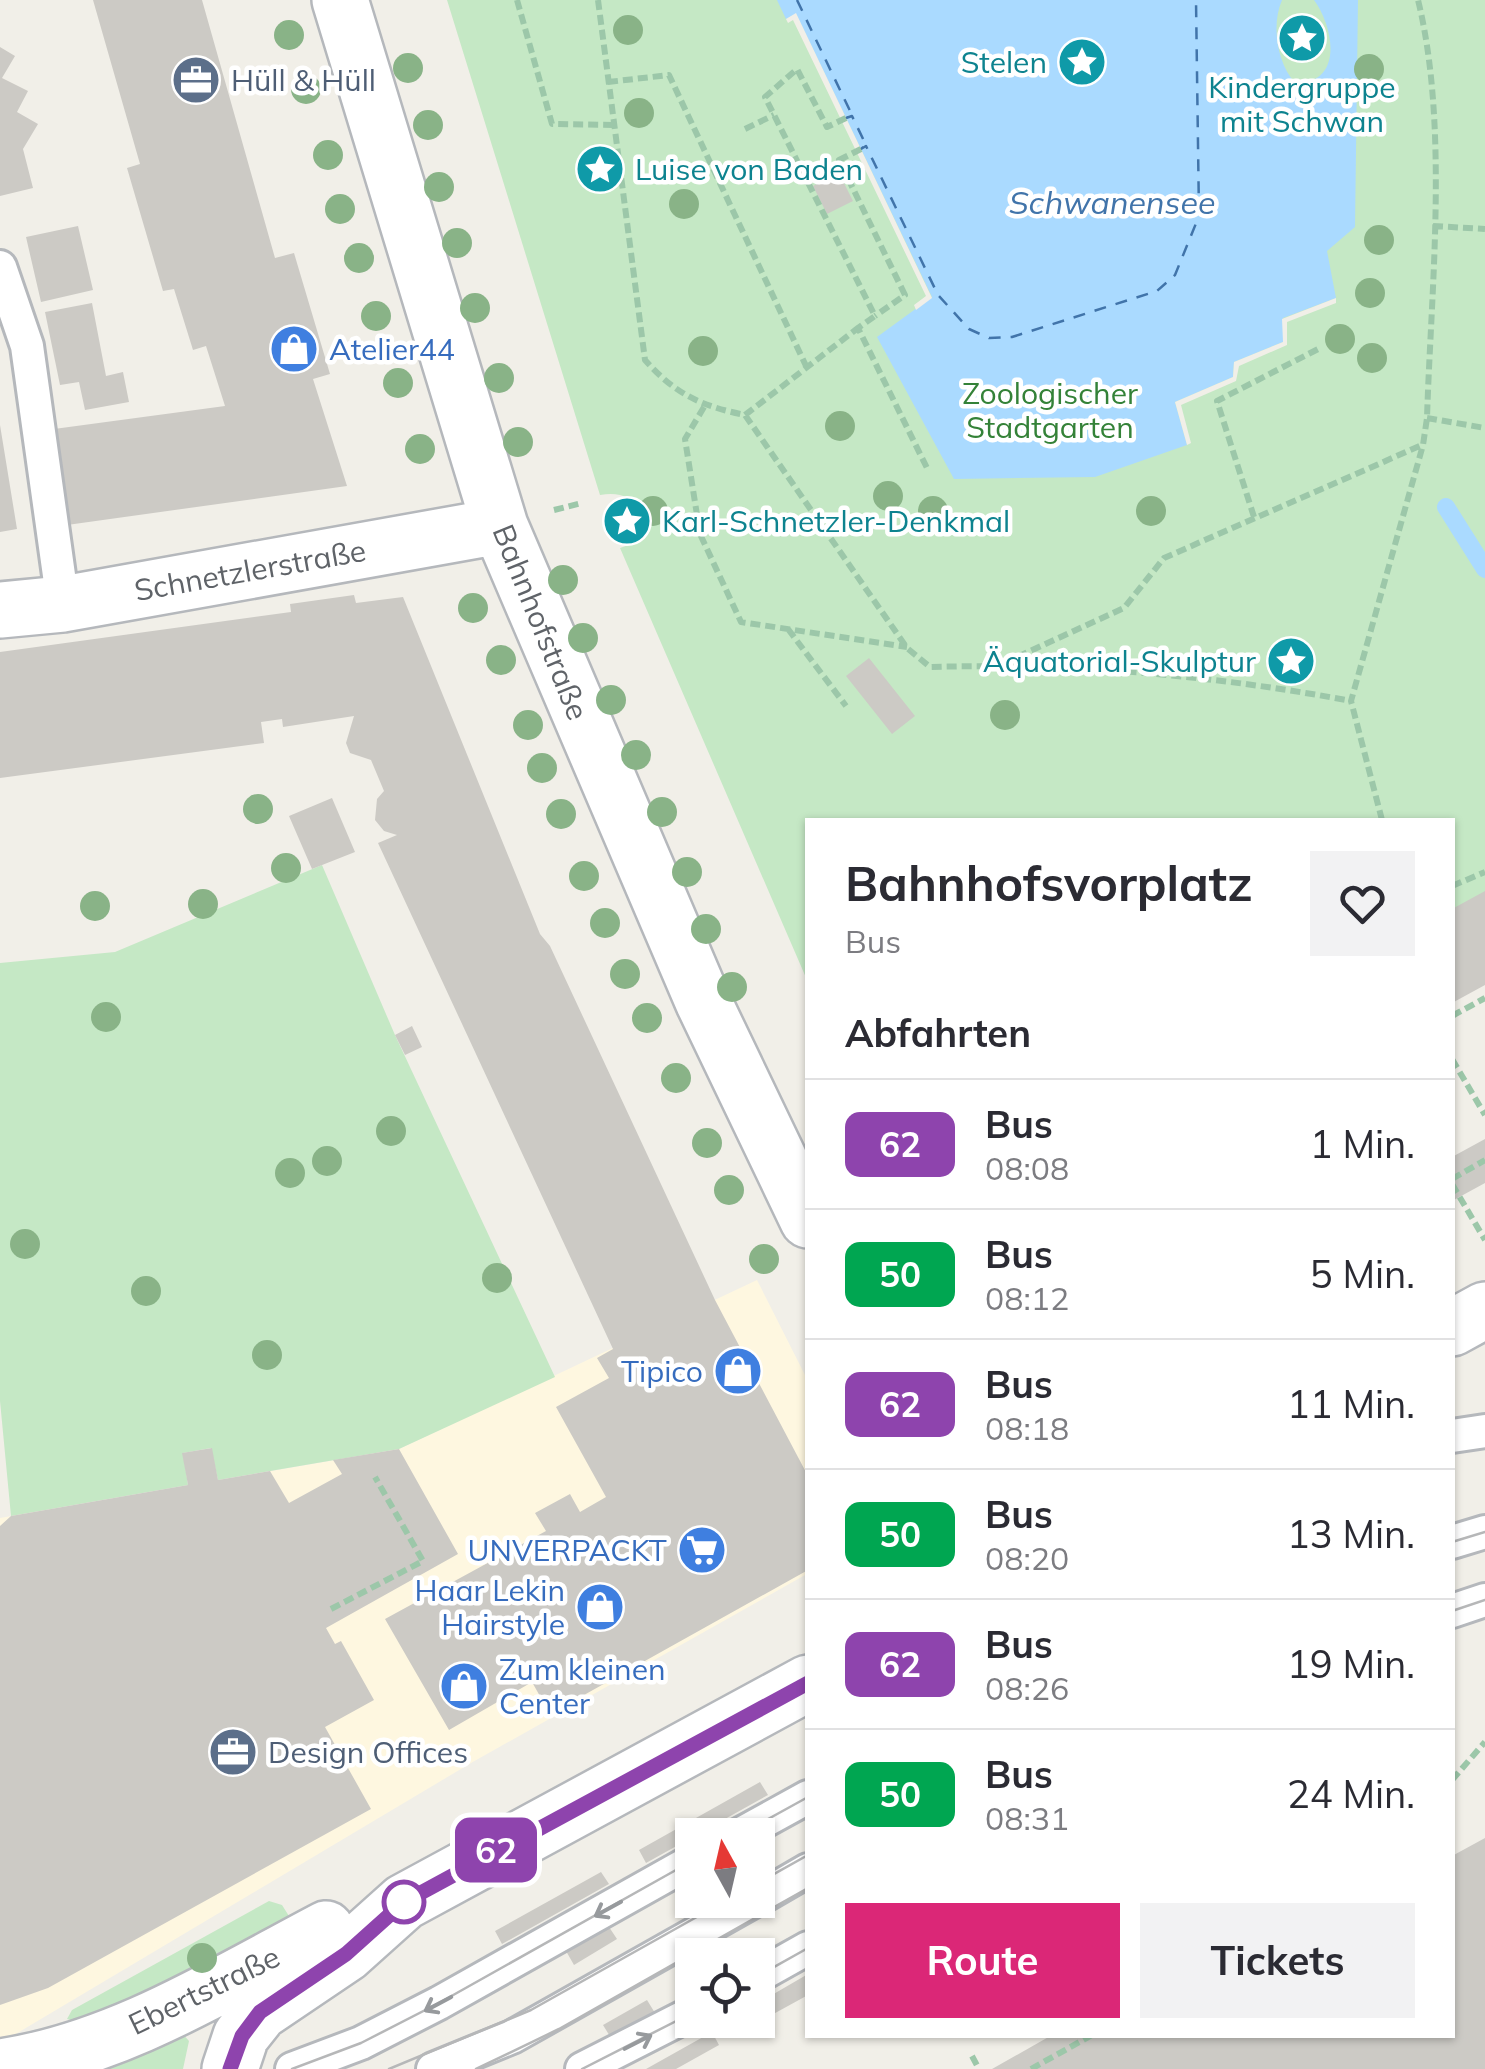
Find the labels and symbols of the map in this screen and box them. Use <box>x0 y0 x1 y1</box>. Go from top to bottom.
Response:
place icon: Kindergruppe mit Schwan <box>1276 12 1328 64</box>
place icon: Stelen <box>1056 36 1108 88</box>
place label: Stelen <box>961 43 1047 81</box>
office icon: Hüll & Hüll <box>170 54 222 106</box>
place label: Hüll & Hüll <box>231 61 376 99</box>
place label: Kindergruppe mit Schwan <box>1208 68 1396 140</box>
place icon: Luise von Baden <box>574 143 626 195</box>
place label: Luise von Baden <box>635 150 863 188</box>
water label: Schwanensee <box>1009 182 1215 222</box>
shop icon: Atelier44 <box>268 323 320 375</box>
place label: Atelier44 <box>329 330 455 368</box>
park label: Zoologischer Stadtgarten <box>962 374 1138 446</box>
place icon: Karl-Schnetzler-Denkmal <box>601 495 653 547</box>
place label: Karl-Schnetzler-Denkmal <box>662 502 1010 540</box>
street label: Bahnhofstraße <box>485 519 597 725</box>
street label: Schnetzlerstraße <box>131 531 369 609</box>
place icon: Äquatorial-Skulptur <box>1265 635 1317 687</box>
place label: Äquatorial-Skulptur <box>983 642 1256 680</box>
shop icon: Tipico <box>712 1345 764 1397</box>
place label: Tipico <box>621 1352 703 1390</box>
supermarket icon: UNVERPACKT <box>676 1524 728 1576</box>
place label: UNVERPACKT <box>468 1531 667 1569</box>
place label: Haar Lekin Hairstyle <box>415 1571 565 1643</box>
shop icon: Haar Lekin Hairstyle <box>574 1581 626 1633</box>
place label: Zum kleinen Center <box>499 1650 666 1722</box>
shop icon: Zum kleinen Center <box>438 1660 490 1712</box>
office icon: Design Offices <box>207 1726 259 1778</box>
place label: Design Offices <box>268 1733 468 1771</box>
line badge: 62 <box>451 1818 541 1882</box>
north arrow <box>675 1818 775 1918</box>
unlabelled marker <box>383 1881 425 1923</box>
one-way arrow <box>593 1899 623 1919</box>
street label: Ebertstraße <box>122 1937 286 2043</box>
one-way arrow <box>423 1995 453 2014</box>
one-way arrow <box>623 2032 653 2051</box>

